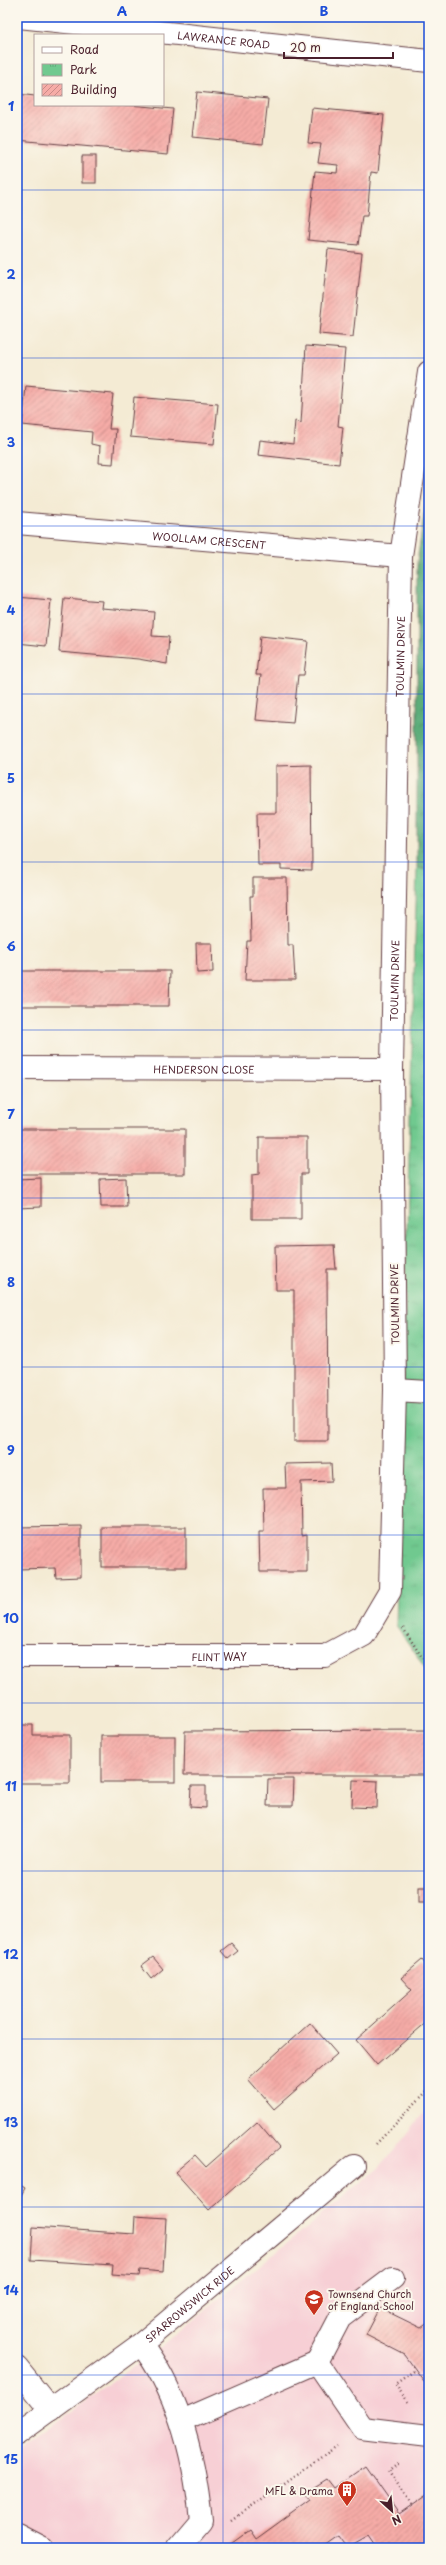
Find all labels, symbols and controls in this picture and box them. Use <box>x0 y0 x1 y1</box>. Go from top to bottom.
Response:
text: A <box>117 1 127 20</box>
text: B <box>320 1 329 20</box>
street label: LAWRANCE ROAD <box>177 27 271 51</box>
legend <box>34 34 164 106</box>
scale bar <box>284 34 393 60</box>
text: 20 m <box>290 38 321 56</box>
text: Road <box>70 40 99 58</box>
text: Park <box>70 60 97 78</box>
text: Building <box>70 80 117 98</box>
text: 1 <box>8 96 14 115</box>
text: 2 <box>6 264 16 283</box>
text: 3 <box>7 432 16 451</box>
street label: WOOLLAM CRESCENT <box>152 527 267 552</box>
text: 4 <box>7 600 16 619</box>
street label: TOULMIN DRIVE <box>391 616 407 697</box>
text: 5 <box>7 768 15 787</box>
text: 6 <box>6 936 16 955</box>
street label: TOULMIN DRIVE <box>385 940 402 1021</box>
street label: HENDERSON CLOSE <box>153 1061 255 1076</box>
text: 7 <box>7 1104 15 1123</box>
street label: TOULMIN DRIVE <box>386 1263 402 1345</box>
text: 8 <box>7 1272 15 1291</box>
text: 9 <box>7 1440 15 1459</box>
text: 10 <box>3 1608 19 1627</box>
street label: FLINT WAY <box>191 1649 247 1664</box>
text: 11 <box>5 1776 17 1795</box>
text: 12 <box>3 1944 19 1963</box>
text: 13 <box>4 2112 19 2131</box>
street label: SPARROWSWICK RIDE <box>141 2262 237 2346</box>
text: 14 <box>3 2280 19 2299</box>
place label: Townsend Church of England School <box>328 2286 414 2313</box>
school or university icon: Townsend Church of England School <box>303 2288 325 2316</box>
text: 15 <box>4 2449 18 2468</box>
building icon: MFL & Drama <box>336 2479 358 2507</box>
place label: MFL & Drama <box>265 2483 334 2498</box>
north arrow <box>372 2491 412 2531</box>
text: N <box>389 2511 405 2530</box>

